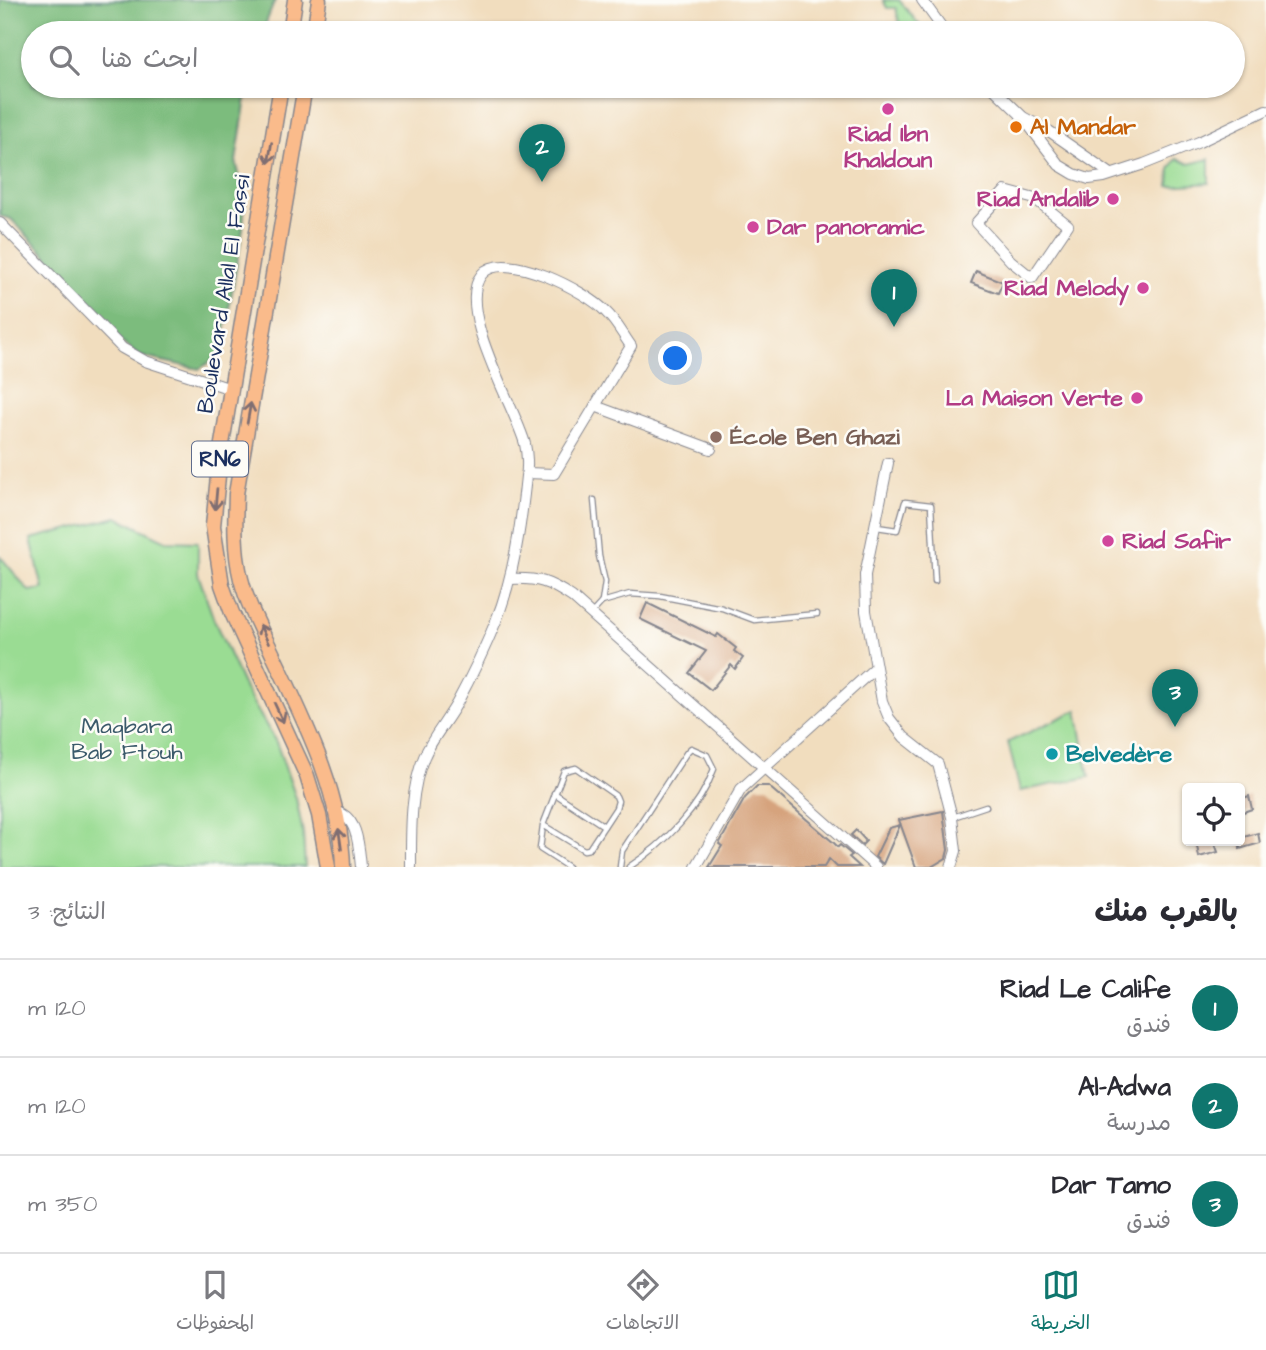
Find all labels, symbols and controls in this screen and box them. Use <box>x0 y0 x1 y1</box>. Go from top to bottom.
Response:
search box <box>21 21 1245 98</box>
icon: search <box>45 41 83 79</box>
text: ابحث هنا <box>101 41 198 77</box>
marker: Riad Ibn Khaldoun <box>880 101 896 117</box>
place label: Al Mandar <box>1030 111 1136 143</box>
place label: Riad Ibn Khaldoun <box>844 118 933 176</box>
marker: Al Mandar <box>1008 119 1024 135</box>
pin: 2 <box>519 124 565 182</box>
one-way arrow <box>263 141 276 164</box>
street label: Boulevard Allal El Fassi <box>189 172 259 416</box>
place label: Riad Andalib <box>977 183 1099 215</box>
marker: Riad Andalib <box>1105 191 1121 207</box>
place label: Dar panoramic <box>767 211 925 243</box>
marker: Dar panoramic <box>745 219 761 235</box>
pin: 1 <box>871 269 917 327</box>
place label: Riad Melody <box>1004 272 1129 306</box>
marker: Riad Melody <box>1135 280 1151 296</box>
your location <box>658 341 692 375</box>
place label: La Maison Verte <box>945 382 1124 414</box>
marker: La Maison Verte <box>1129 390 1145 406</box>
one-way arrow <box>243 402 257 425</box>
place label: École Ben Ghazi <box>730 421 900 453</box>
marker: École Ben Ghazi <box>708 429 724 445</box>
road number: RN6 <box>192 442 248 476</box>
one-way arrow <box>209 487 222 510</box>
place label: Riad Safir <box>1122 525 1231 557</box>
marker: Riad Safir <box>1100 533 1116 549</box>
one-way arrow <box>257 624 270 646</box>
pin: 3 <box>1152 669 1198 727</box>
one-way arrow <box>273 702 286 723</box>
park label: Maqbara Bab Ftouh <box>71 710 183 768</box>
place label: Belvedère <box>1066 738 1173 770</box>
marker: Belvedère <box>1044 746 1060 762</box>
map controls <box>1182 783 1245 846</box>
button: locate <box>1182 783 1245 846</box>
one-way arrow <box>333 828 346 851</box>
text: بالقرب منك <box>1094 891 1238 933</box>
text: النتائج: 3 <box>28 896 106 928</box>
text: Riad Le Calife <box>1000 971 1171 1007</box>
text: 120 m <box>28 992 86 1024</box>
text: 1 <box>1214 992 1216 1024</box>
text: فندق <box>1126 1009 1171 1041</box>
text: Al-Adwa <box>1078 1069 1171 1105</box>
text: 120 m <box>28 1090 86 1122</box>
text: 2 <box>1208 1090 1222 1122</box>
text: مدرسة <box>1107 1107 1171 1139</box>
text: Dar Tamo <box>1052 1167 1171 1203</box>
text: 350 m <box>28 1188 98 1220</box>
text: 3 <box>1209 1188 1221 1220</box>
text: فندق <box>1126 1205 1171 1237</box>
tab: المحفوظات <box>176 1266 254 1339</box>
tab: الاتجاهات <box>606 1266 679 1339</box>
tab: الخريطة <box>1031 1266 1090 1339</box>

